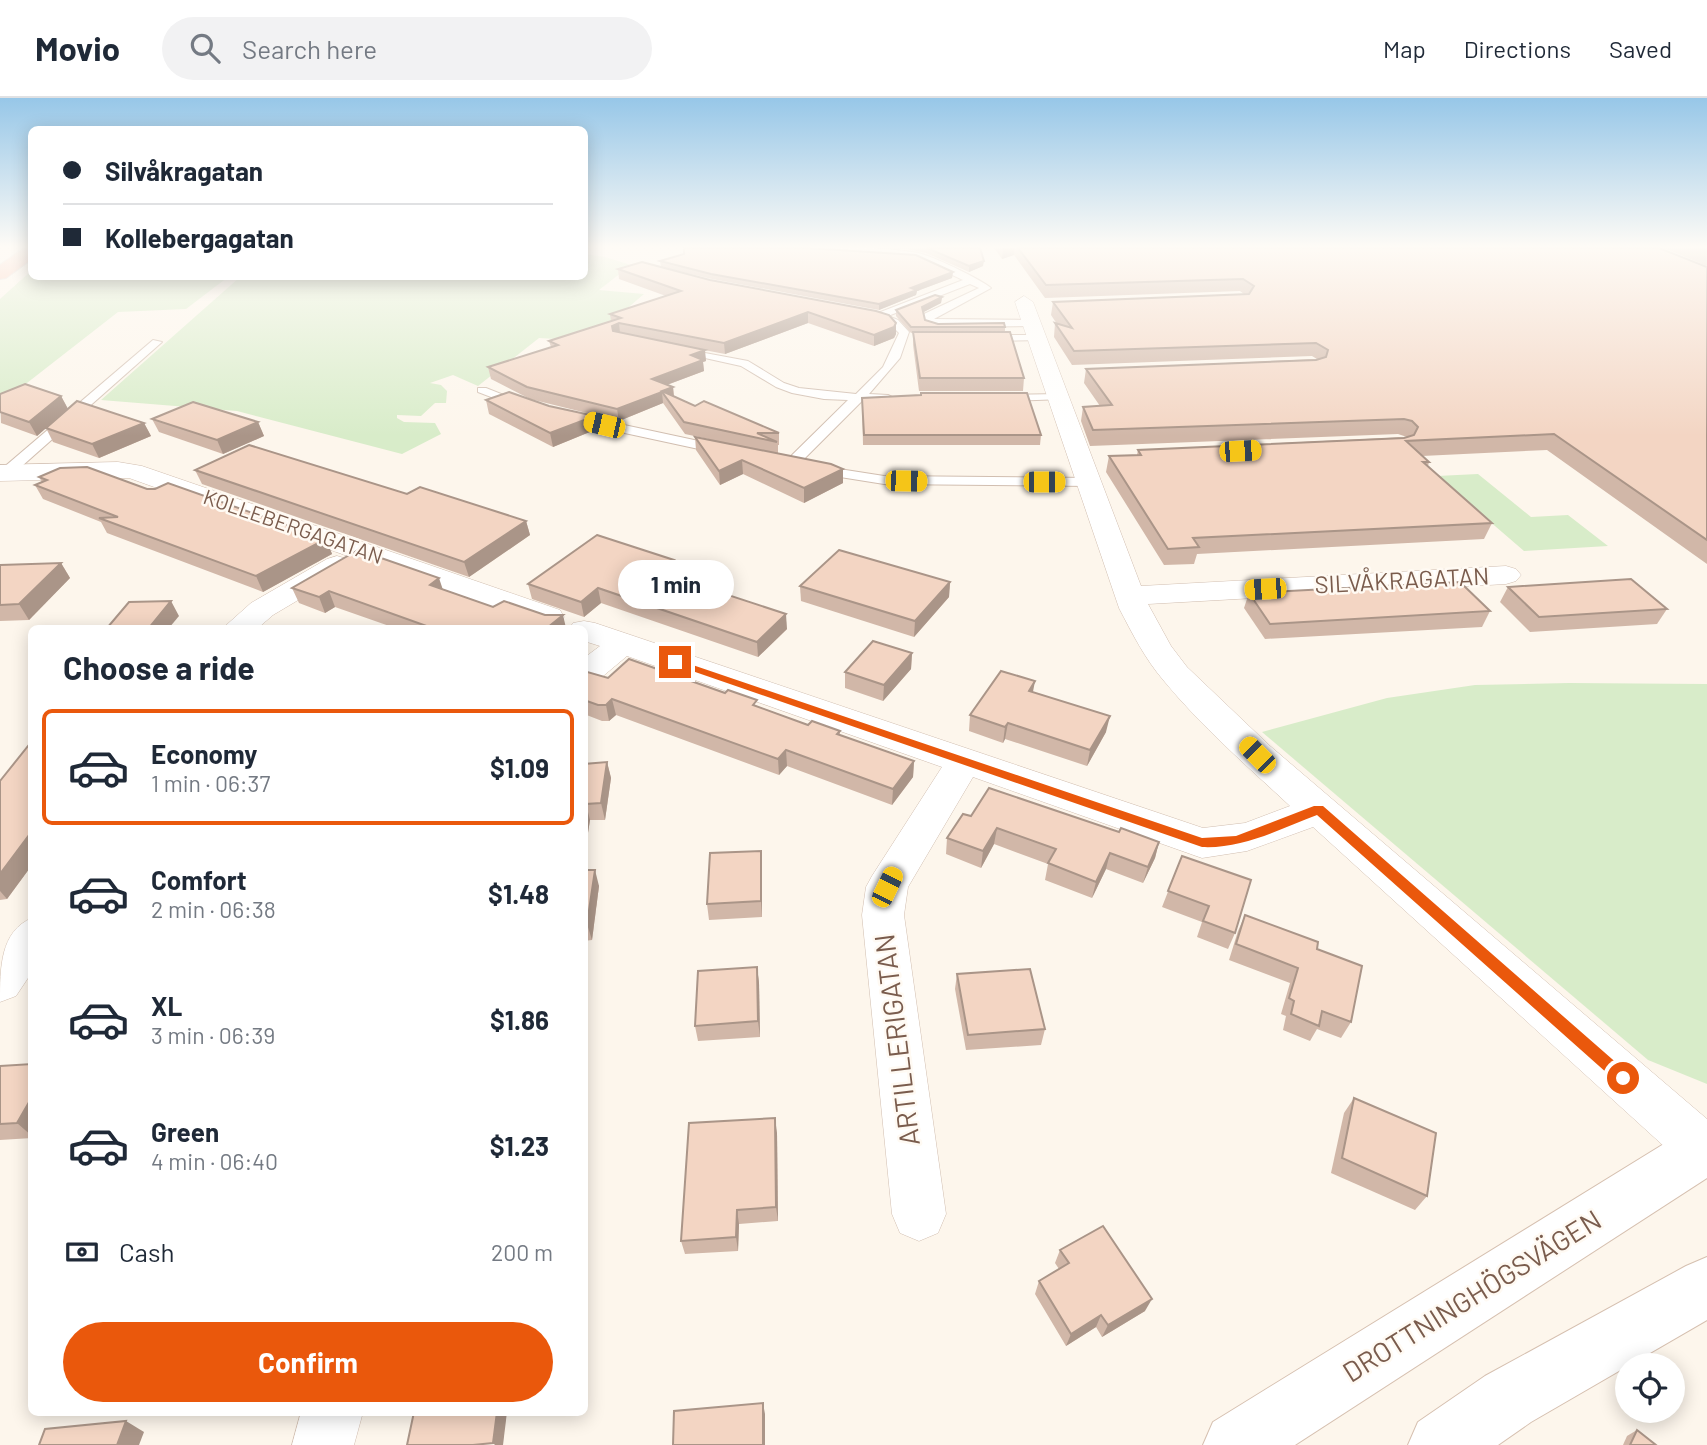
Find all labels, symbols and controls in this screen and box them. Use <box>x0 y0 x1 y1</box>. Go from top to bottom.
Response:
search box <box>162 17 652 80</box>
text: Movio <box>35 28 120 68</box>
icon: search <box>186 29 224 67</box>
text: Search here <box>242 33 377 64</box>
text: Map <box>1383 34 1426 63</box>
text: Directions <box>1464 34 1571 63</box>
text: Saved <box>1609 34 1672 63</box>
text: Silvåkragatan <box>105 155 263 186</box>
text: Kollebergagatan <box>105 222 294 253</box>
car <box>582 410 627 440</box>
car <box>1219 439 1262 463</box>
car <box>885 470 928 492</box>
car <box>1024 472 1066 493</box>
street label: KOLLEBERGAGATAN <box>200 483 387 568</box>
callout: 1 min <box>617 560 733 610</box>
street label: SILVÅKRAGATAN <box>1314 560 1490 599</box>
text: 1 min <box>651 570 701 598</box>
car <box>1244 577 1287 601</box>
route end <box>659 646 691 678</box>
text: Choose a ride <box>63 648 255 686</box>
car <box>1235 733 1280 777</box>
icon: car <box>67 736 130 799</box>
text: Economy <box>151 738 257 769</box>
text: $1.09 <box>490 752 549 783</box>
text: 1 min · 06:37 <box>151 769 270 797</box>
icon: car <box>67 862 130 925</box>
text: Comfort <box>151 864 247 895</box>
car <box>869 864 906 910</box>
text: $1.48 <box>488 878 549 909</box>
text: 2 min · 06:38 <box>151 895 276 923</box>
street label: ARTILLERIGATAN <box>866 932 926 1148</box>
icon: car <box>67 988 130 1051</box>
text: XL <box>151 990 182 1021</box>
text: $1.86 <box>490 1004 549 1035</box>
text: 3 min · 06:39 <box>151 1021 275 1049</box>
route start <box>1607 1062 1639 1094</box>
icon: car <box>67 1114 130 1177</box>
text: Green <box>151 1116 219 1147</box>
text: $1.23 <box>490 1130 549 1161</box>
text: 4 min · 06:40 <box>151 1147 278 1175</box>
street label: DROTTNINGHÖGSVÄGEN <box>1336 1202 1607 1389</box>
icon: cash <box>63 1233 101 1271</box>
text: Cash <box>119 1236 174 1267</box>
text: 200 m <box>491 1238 553 1266</box>
button: Confirm <box>63 1322 553 1402</box>
map controls <box>1615 1353 1685 1423</box>
button: locate <box>1615 1353 1685 1423</box>

